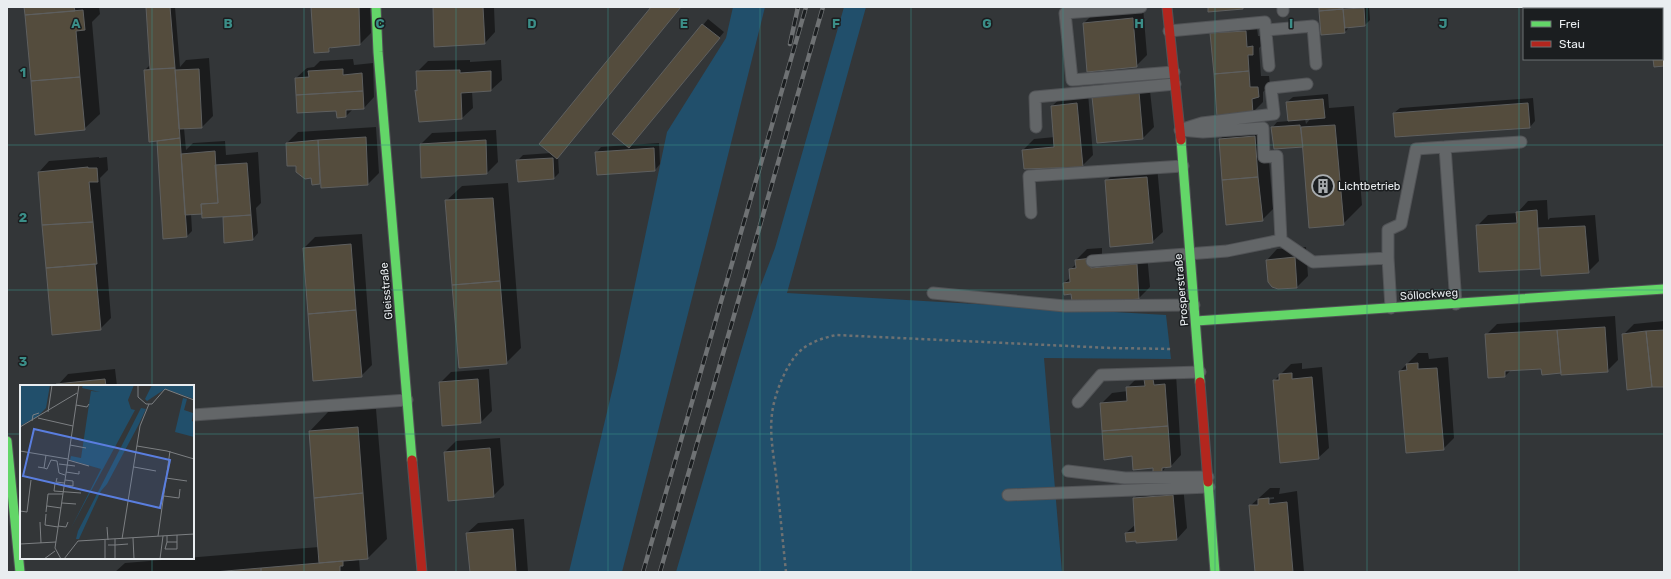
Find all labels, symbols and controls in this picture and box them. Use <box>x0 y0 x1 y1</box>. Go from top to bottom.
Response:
legend <box>1523 8 1663 60</box>
text: A <box>71 16 81 31</box>
text: B <box>223 16 233 31</box>
text: C <box>375 16 385 31</box>
text: D <box>527 16 537 31</box>
text: E <box>680 16 688 31</box>
text: F <box>832 16 840 31</box>
text: G <box>982 16 992 31</box>
text: H <box>1134 16 1144 31</box>
text: I <box>1289 16 1293 31</box>
text: J <box>1439 16 1447 31</box>
text: Frei <box>1559 17 1580 31</box>
text: Stau <box>1559 37 1585 51</box>
text: 1 <box>20 65 26 80</box>
building icon: Lichtbetrieb <box>1310 173 1336 199</box>
place label: Lichtbetrieb <box>1338 180 1400 193</box>
text: 2 <box>19 210 27 225</box>
street label: Prosperstraße <box>1172 253 1191 327</box>
street label: Gleisstraße <box>378 262 395 320</box>
street label: Söllockweg <box>1400 286 1458 303</box>
text: 3 <box>19 354 28 369</box>
inset map <box>20 385 194 559</box>

